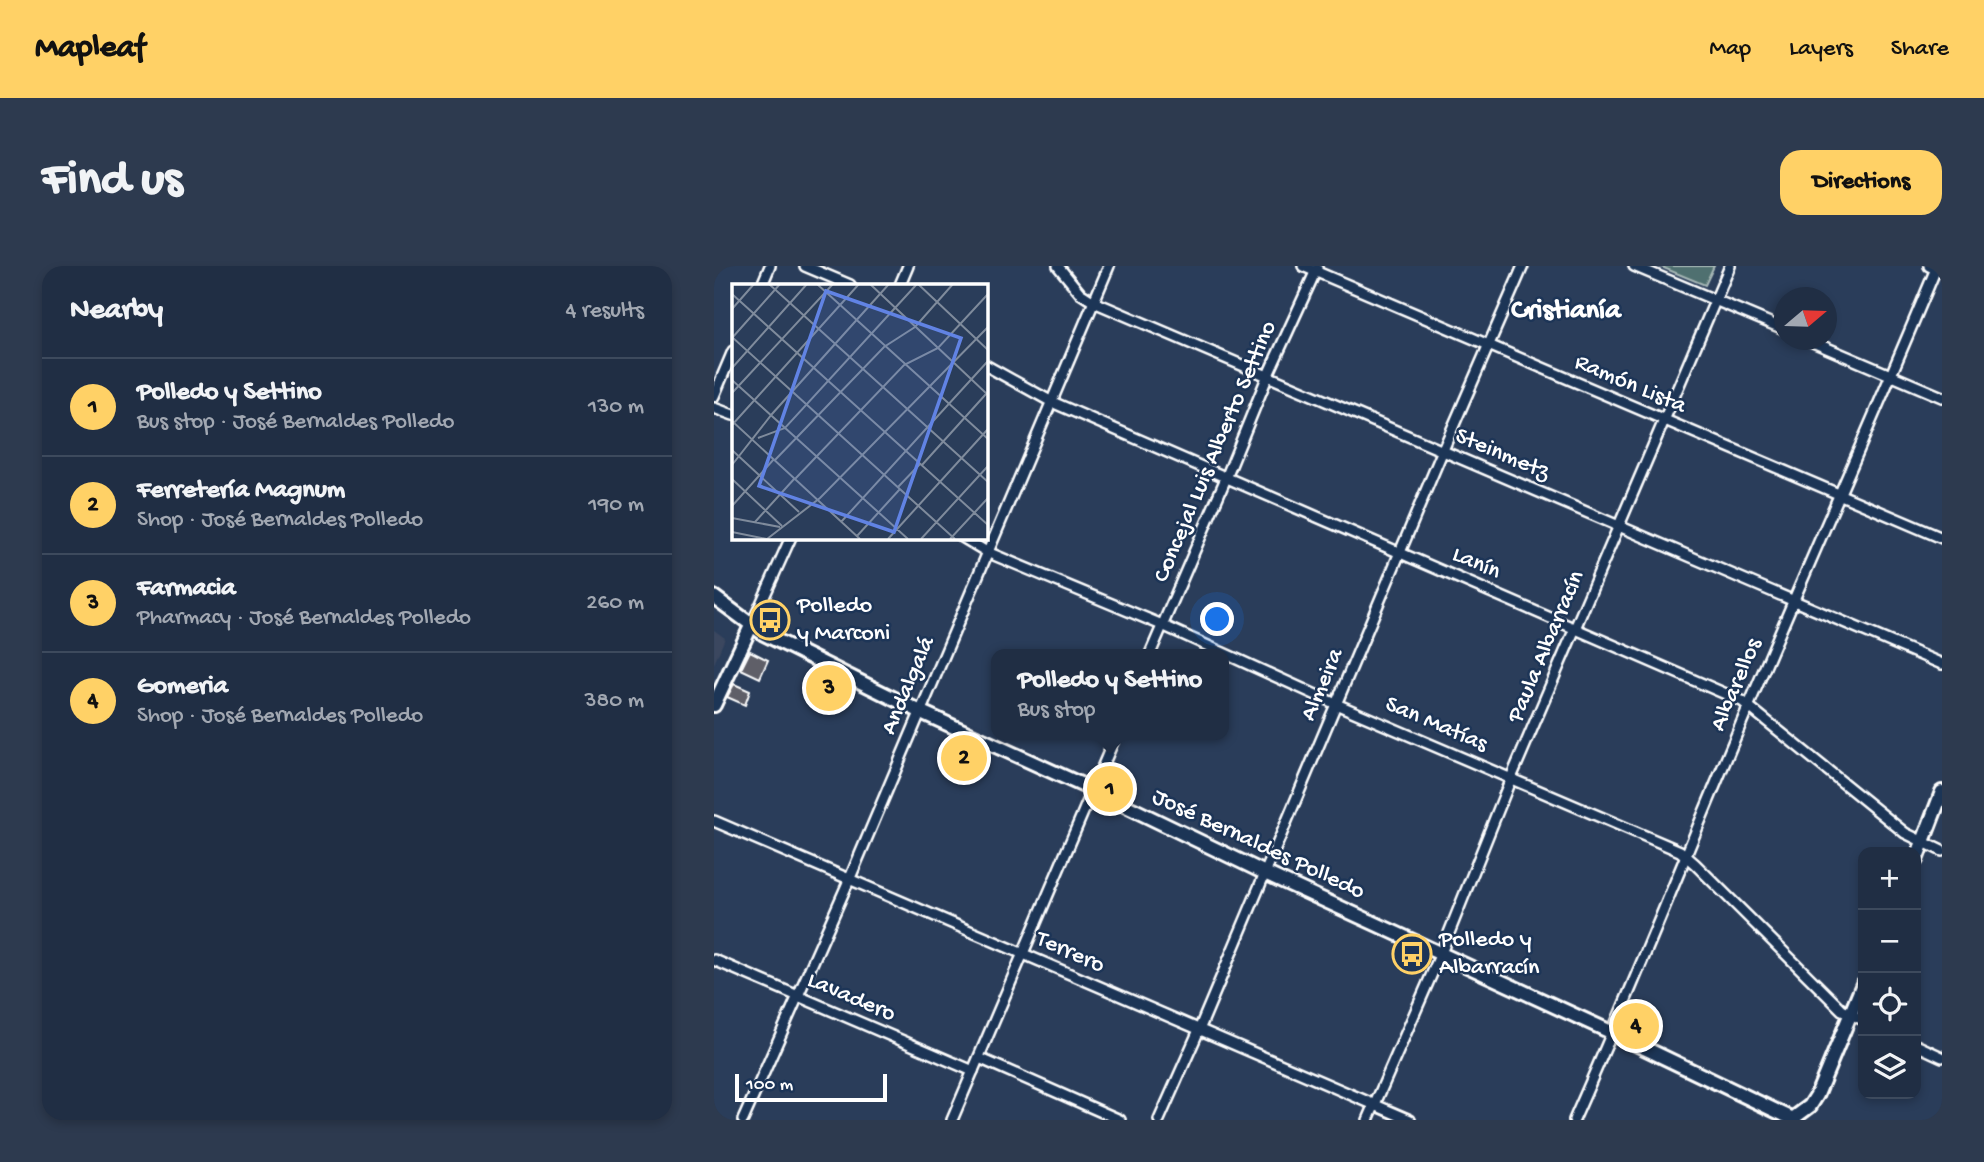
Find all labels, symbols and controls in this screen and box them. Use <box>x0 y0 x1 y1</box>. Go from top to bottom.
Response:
text: Mapleaf <box>35 30 145 68</box>
text: Map <box>1709 35 1751 64</box>
text: Layers <box>1789 35 1853 64</box>
text: Share <box>1891 35 1949 64</box>
button: Directions <box>1780 150 1942 215</box>
text: Find us <box>42 153 182 211</box>
inset map <box>732 284 987 539</box>
north arrow <box>1774 287 1837 350</box>
text: Nearby <box>70 294 163 329</box>
district label: Cristianía <box>1511 295 1622 328</box>
text: 4 results <box>565 298 644 325</box>
street label: Concejal Luis Alberto Settino <box>1148 317 1284 587</box>
street label: Ramón Lista <box>1570 349 1691 422</box>
text: Polledo y Settino <box>137 378 322 409</box>
text: 1 <box>88 394 98 421</box>
text: 130 m <box>588 394 644 421</box>
text: Bus stop · José Bernaldes Polledo <box>137 409 454 436</box>
street label: Steinmetz <box>1450 422 1555 488</box>
text: Ferretería Magnum <box>137 476 345 507</box>
text: 2 <box>87 492 99 519</box>
text: 190 m <box>588 492 644 519</box>
text: Shop · José Bernaldes Polledo <box>137 507 423 534</box>
street label: Lanín <box>1447 541 1505 587</box>
street label: Paula Albarracín <box>1501 566 1592 728</box>
text: Farmacia <box>137 574 236 605</box>
text: 3 <box>87 590 99 617</box>
text: 260 m <box>586 590 644 617</box>
place label: Polledo y Marconi <box>796 592 890 649</box>
bus stop icon: Polledo y Marconi <box>749 599 791 641</box>
your location <box>1200 602 1234 636</box>
text: Pharmacy · José Bernaldes Polledo <box>137 605 471 632</box>
street label: Andalgalá <box>875 632 943 739</box>
street label: Albarellos <box>1704 633 1770 736</box>
street label: Almeira <box>1295 644 1351 726</box>
popup <box>991 649 1229 740</box>
pin: 3 <box>806 662 852 714</box>
text: Polledo y Settino <box>1018 666 1202 697</box>
text: Gomeria <box>137 672 228 703</box>
text: 4 <box>88 688 98 715</box>
text: 380 m <box>585 688 644 715</box>
street label: San Matías <box>1380 690 1493 760</box>
text: Bus stop <box>1018 697 1095 724</box>
text: Shop · José Bernaldes Polledo <box>137 703 423 730</box>
pin: 2 <box>941 732 987 784</box>
pin: 1 <box>1087 763 1133 815</box>
street label: José Bernaldes Polledo <box>1147 783 1369 907</box>
map controls <box>1858 847 1921 1099</box>
button: + <box>1858 847 1921 910</box>
button: − <box>1858 910 1921 973</box>
street label: Terrero <box>1029 924 1109 981</box>
place label: Polledo y Albarracín <box>1438 926 1540 983</box>
bus stop icon: Polledo y Albarracín <box>1391 933 1433 975</box>
street label: Lavadero <box>802 966 900 1030</box>
button: locate <box>1858 973 1921 1036</box>
pin: 4 <box>1613 1000 1659 1052</box>
button: layers <box>1858 1036 1921 1099</box>
scale bar <box>735 1071 887 1103</box>
text: 100 m <box>746 1074 793 1097</box>

